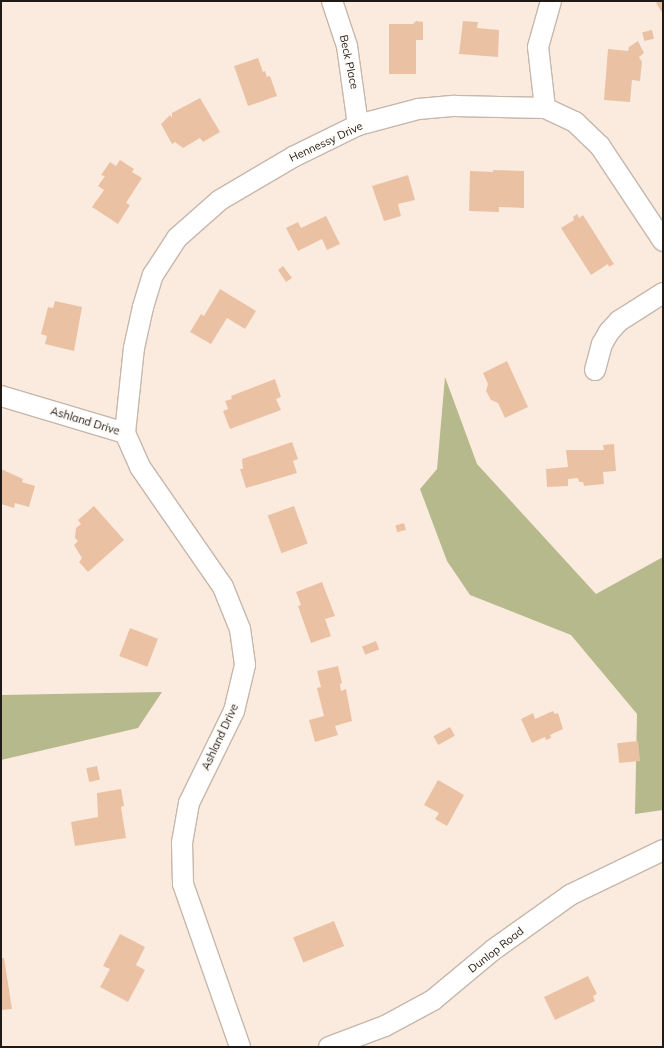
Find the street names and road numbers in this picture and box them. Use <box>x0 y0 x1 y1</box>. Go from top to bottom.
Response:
street label: Beck Place <box>337 34 361 90</box>
street label: Hennessy Drive <box>287 119 365 165</box>
street label: Ashland Drive <box>49 404 121 438</box>
street label: Ashland Drive <box>199 702 241 772</box>
street label: Dunlop Road <box>466 924 526 976</box>

